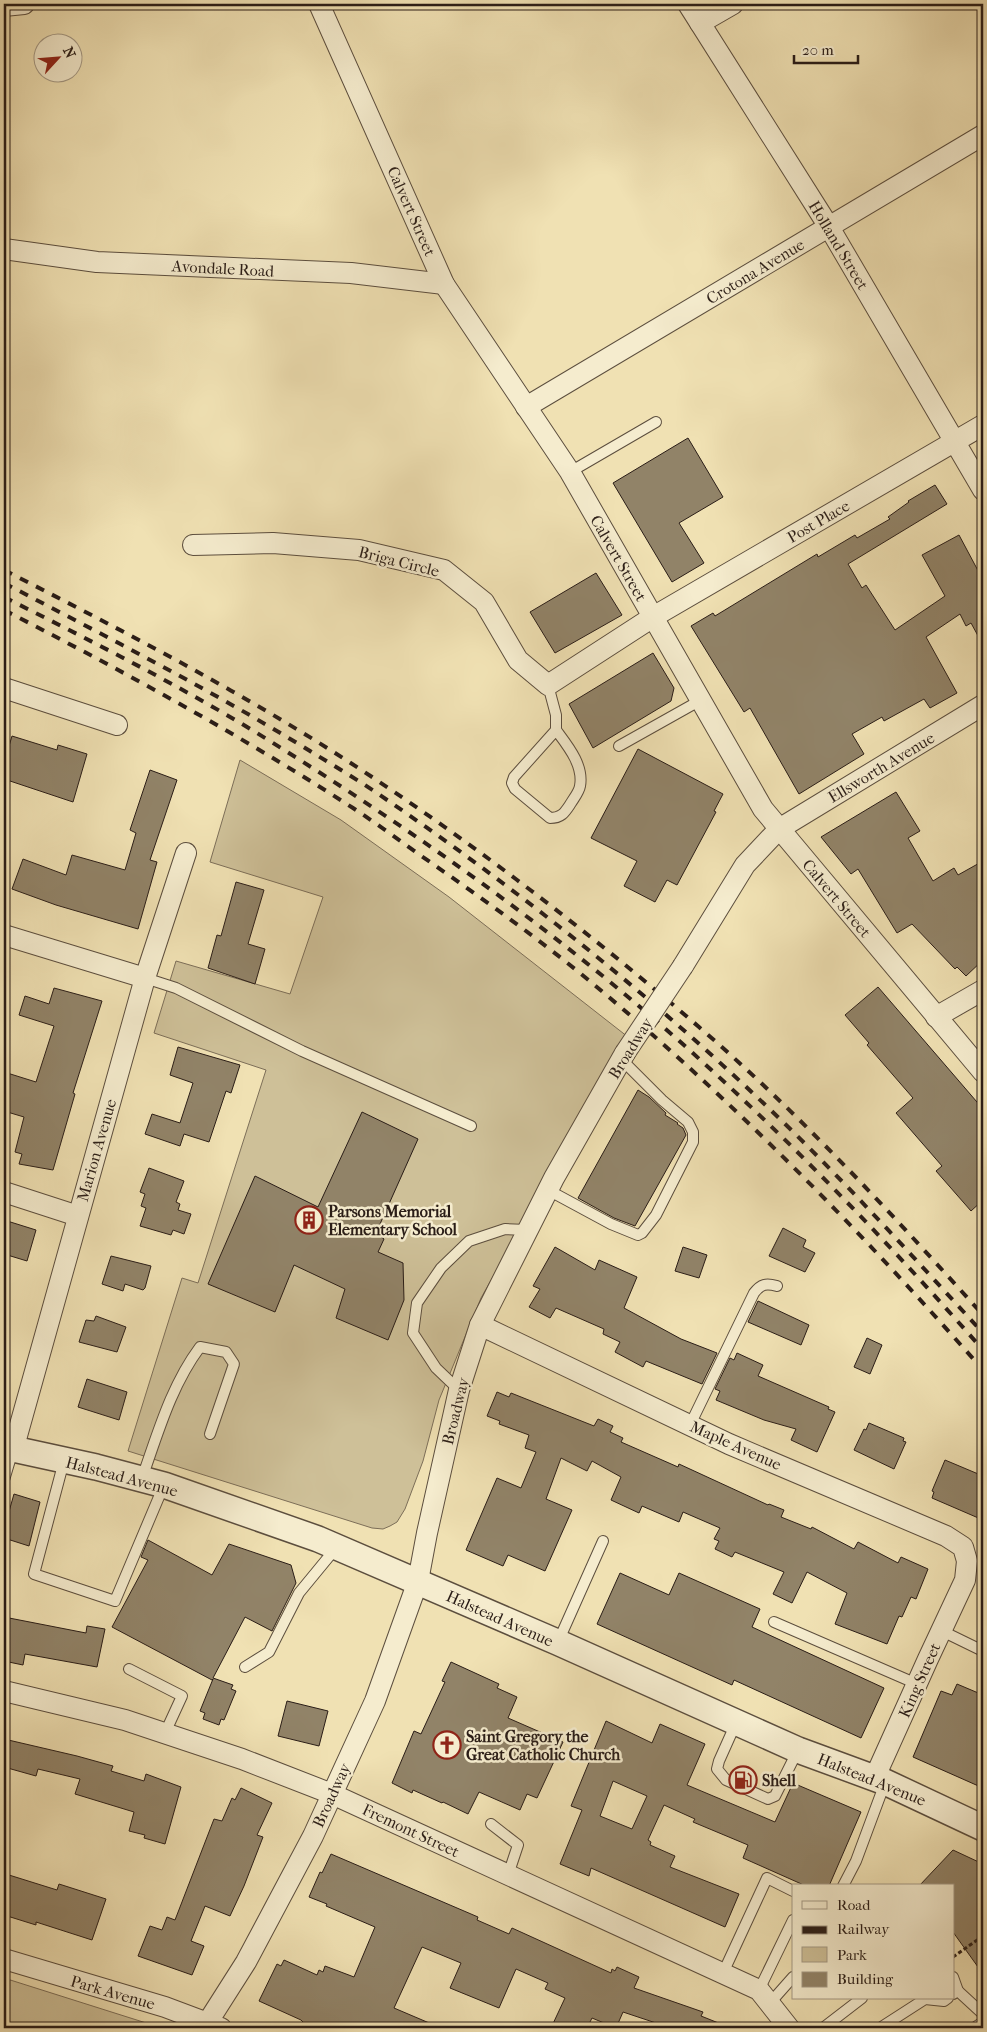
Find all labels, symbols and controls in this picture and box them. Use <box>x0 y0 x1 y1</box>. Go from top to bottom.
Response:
north arrow <box>32 32 82 82</box>
scale bar <box>794 32 858 64</box>
text: 20 m <box>802 41 834 59</box>
text: N <box>59 44 79 61</box>
street label: Calvert Street <box>383 163 440 259</box>
street label: Holland Street <box>805 197 873 293</box>
street label: Crotona Avenue <box>703 235 808 308</box>
street label: Avondale Road <box>170 256 275 281</box>
street label: Post Place <box>784 496 853 547</box>
street label: Calvert Street <box>586 512 651 605</box>
street label: Briga Circle <box>357 542 441 581</box>
street label: Ellsworth Avenue <box>825 728 938 807</box>
street label: Calvert Street <box>798 855 875 942</box>
street label: Broadway <box>604 1014 657 1082</box>
street label: Marion Avenue <box>73 1097 120 1204</box>
place label: Parsons Memorial Elementary School <box>328 1202 457 1240</box>
building icon: Parsons Memorial Elementary School <box>294 1205 324 1235</box>
street label: Broadway <box>438 1375 473 1447</box>
street label: Maple Avenue <box>687 1417 784 1474</box>
street label: Halstead Avenue <box>64 1452 180 1501</box>
street label: Halstead Avenue <box>443 1586 556 1651</box>
street label: King Street <box>895 1640 944 1721</box>
place label: Saint Gregory the Great Catholic Church <box>466 1727 621 1764</box>
church icon: Saint Gregory the Great Catholic Church <box>432 1730 462 1760</box>
street label: Halstead Avenue <box>815 1749 929 1810</box>
street label: Broadway <box>308 1760 355 1830</box>
fuel station icon: Shell <box>728 1765 758 1795</box>
place label: Shell <box>762 1771 796 1790</box>
street label: Fremont Street <box>359 1800 463 1861</box>
legend <box>792 1884 954 2000</box>
text: Road <box>837 1896 871 1914</box>
text: Railway <box>837 1920 890 1938</box>
text: Park <box>837 1946 867 1964</box>
text: Building <box>837 1970 894 1988</box>
street label: Park Avenue <box>68 1971 157 2014</box>

